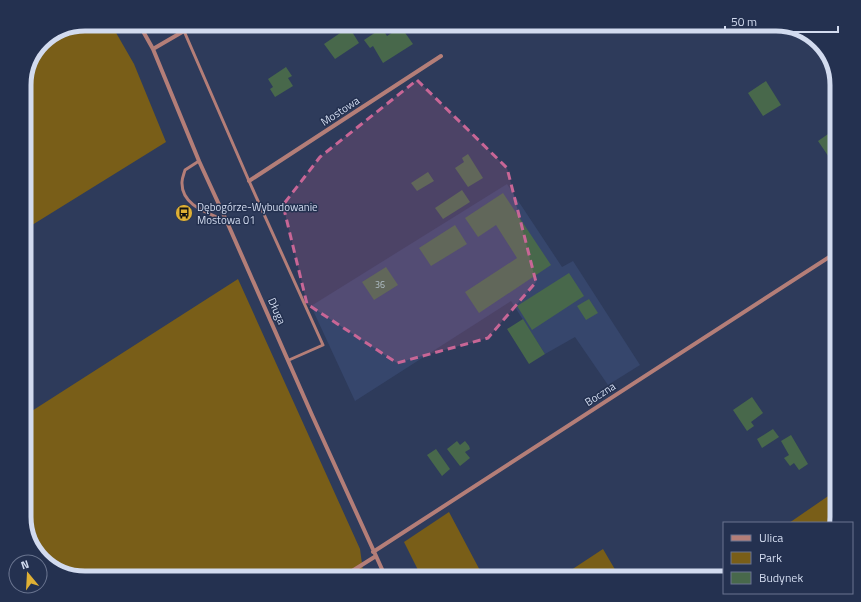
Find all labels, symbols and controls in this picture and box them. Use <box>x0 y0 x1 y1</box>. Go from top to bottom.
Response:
scale bar <box>725 8 838 34</box>
text: 50 m <box>731 12 757 31</box>
street label: Mostowa <box>317 92 363 130</box>
place label: Dębogórze-Wybudowanie Mostowa 01 <box>197 199 318 228</box>
bus stop icon: Dębogórze-Wybudowanie Mostowa 01 <box>174 203 194 223</box>
house number: 36 <box>375 278 385 291</box>
street label: Długa <box>264 295 290 327</box>
street label: Boczna <box>581 378 619 410</box>
legend <box>723 522 853 594</box>
text: Ulica <box>759 528 783 547</box>
text: Park <box>759 548 782 567</box>
north arrow <box>8 554 48 594</box>
text: N <box>19 556 31 573</box>
text: Budynek <box>759 568 803 587</box>

